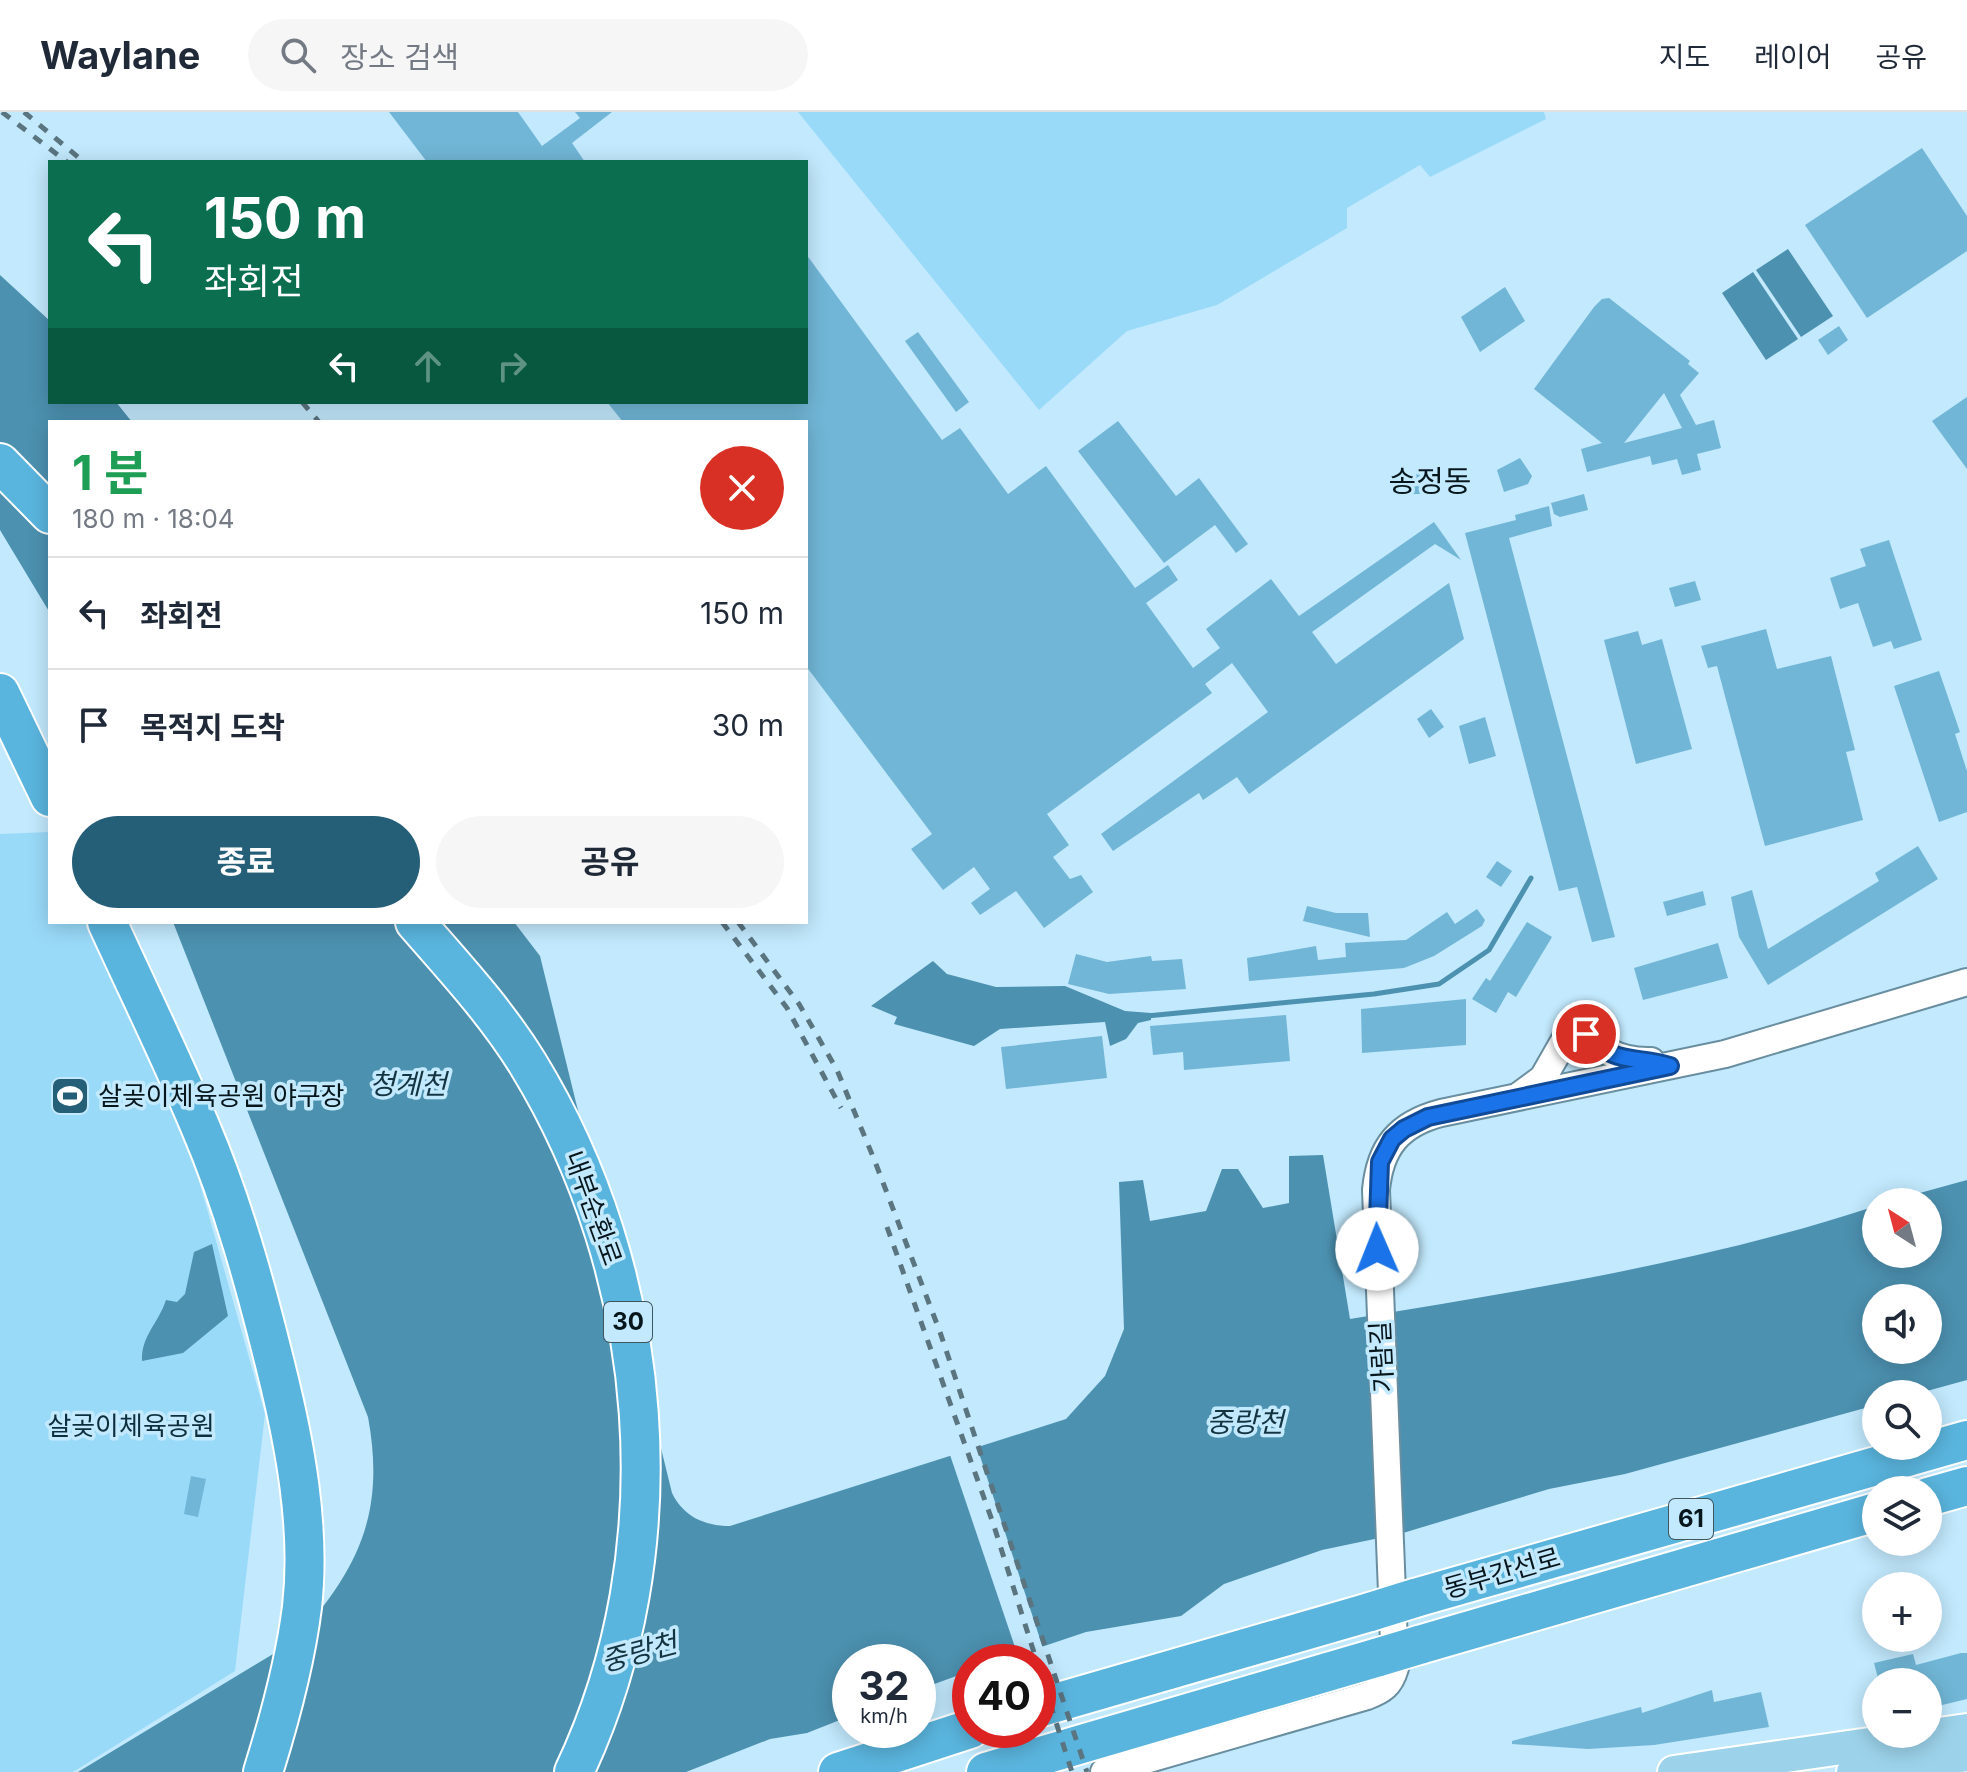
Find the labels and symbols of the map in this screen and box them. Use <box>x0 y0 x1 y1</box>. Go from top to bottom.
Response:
district label: 송정동 <box>1389 463 1471 499</box>
pin <box>1552 1000 1620 1068</box>
water label: 청계천 <box>369 1067 450 1101</box>
sports icon: 살곶이체육공원 야구장 <box>49 1075 91 1117</box>
place label: 살곶이체육공원 야구장 <box>98 1080 345 1111</box>
street label: 내부순환로 <box>558 1146 628 1269</box>
north arrow <box>1862 1188 1942 1268</box>
position arrow <box>1335 1207 1419 1291</box>
road number: 30 <box>604 1302 652 1342</box>
street label: 가람길 <box>1364 1320 1399 1394</box>
water label: 중랑천 <box>1206 1405 1287 1439</box>
park label: 살곶이체육공원 <box>47 1410 215 1441</box>
road number: 61 <box>1669 1499 1713 1539</box>
street label: 동부간선로 <box>1440 1541 1564 1604</box>
water label: 중랑천 <box>597 1625 684 1678</box>
speed limit sign: 40 <box>952 1644 1056 1748</box>

